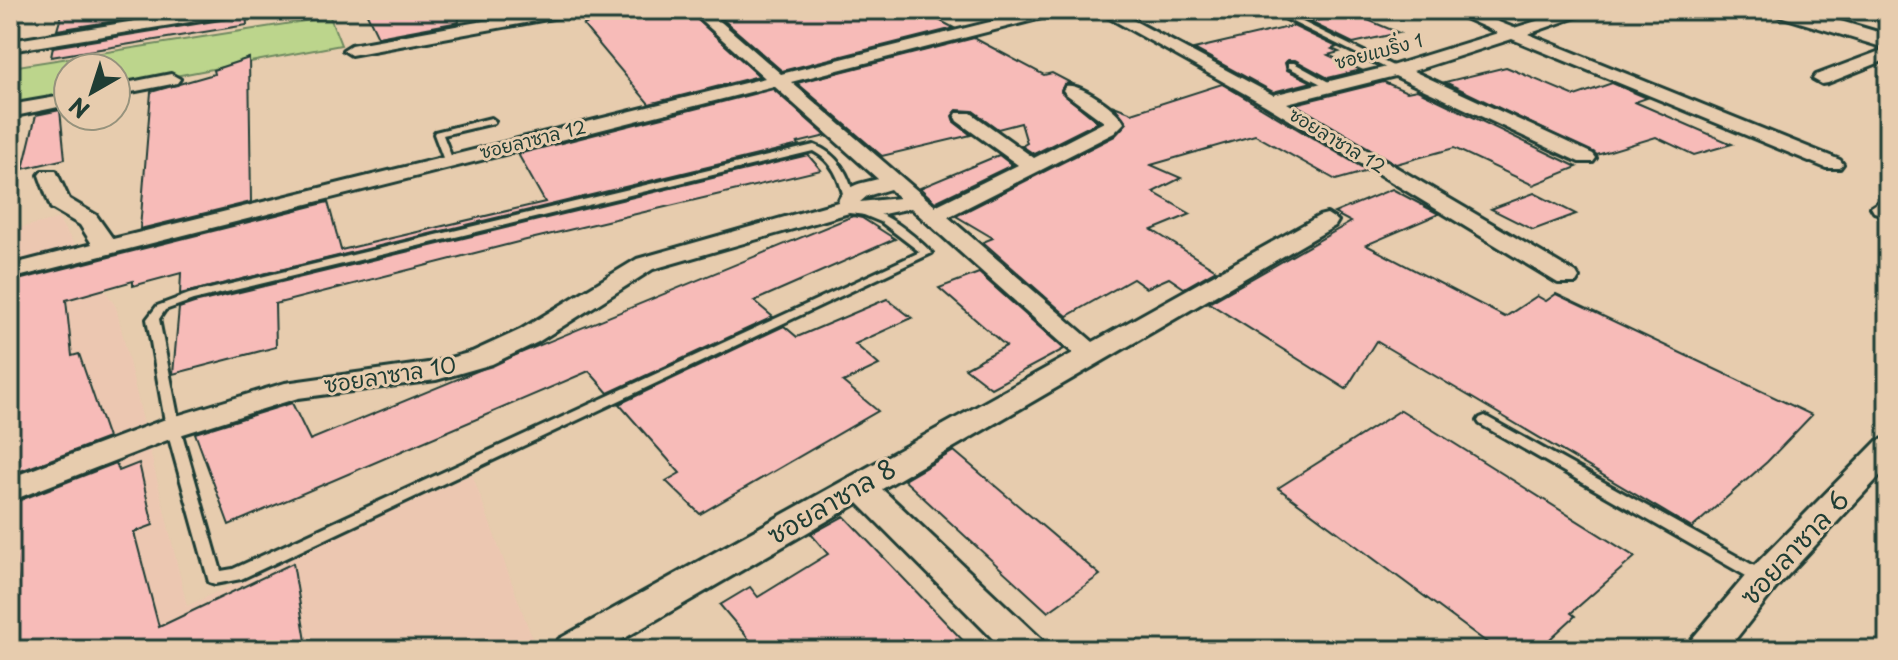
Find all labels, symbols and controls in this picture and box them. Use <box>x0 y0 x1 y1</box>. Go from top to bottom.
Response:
street label: ซอยแบริ่ง 1 <box>1331 24 1426 75</box>
north arrow <box>52 52 132 132</box>
text: N <box>61 90 96 127</box>
street label: ซอยลาซาล 12 <box>1284 100 1391 179</box>
street label: ซอยลาซาล 12 <box>477 112 589 165</box>
street label: ซอยลาซาล 10 <box>321 347 458 400</box>
street label: ซอยลาซาล 8 <box>760 448 903 553</box>
street label: ซอยลาซาล 6 <box>1730 481 1858 613</box>

